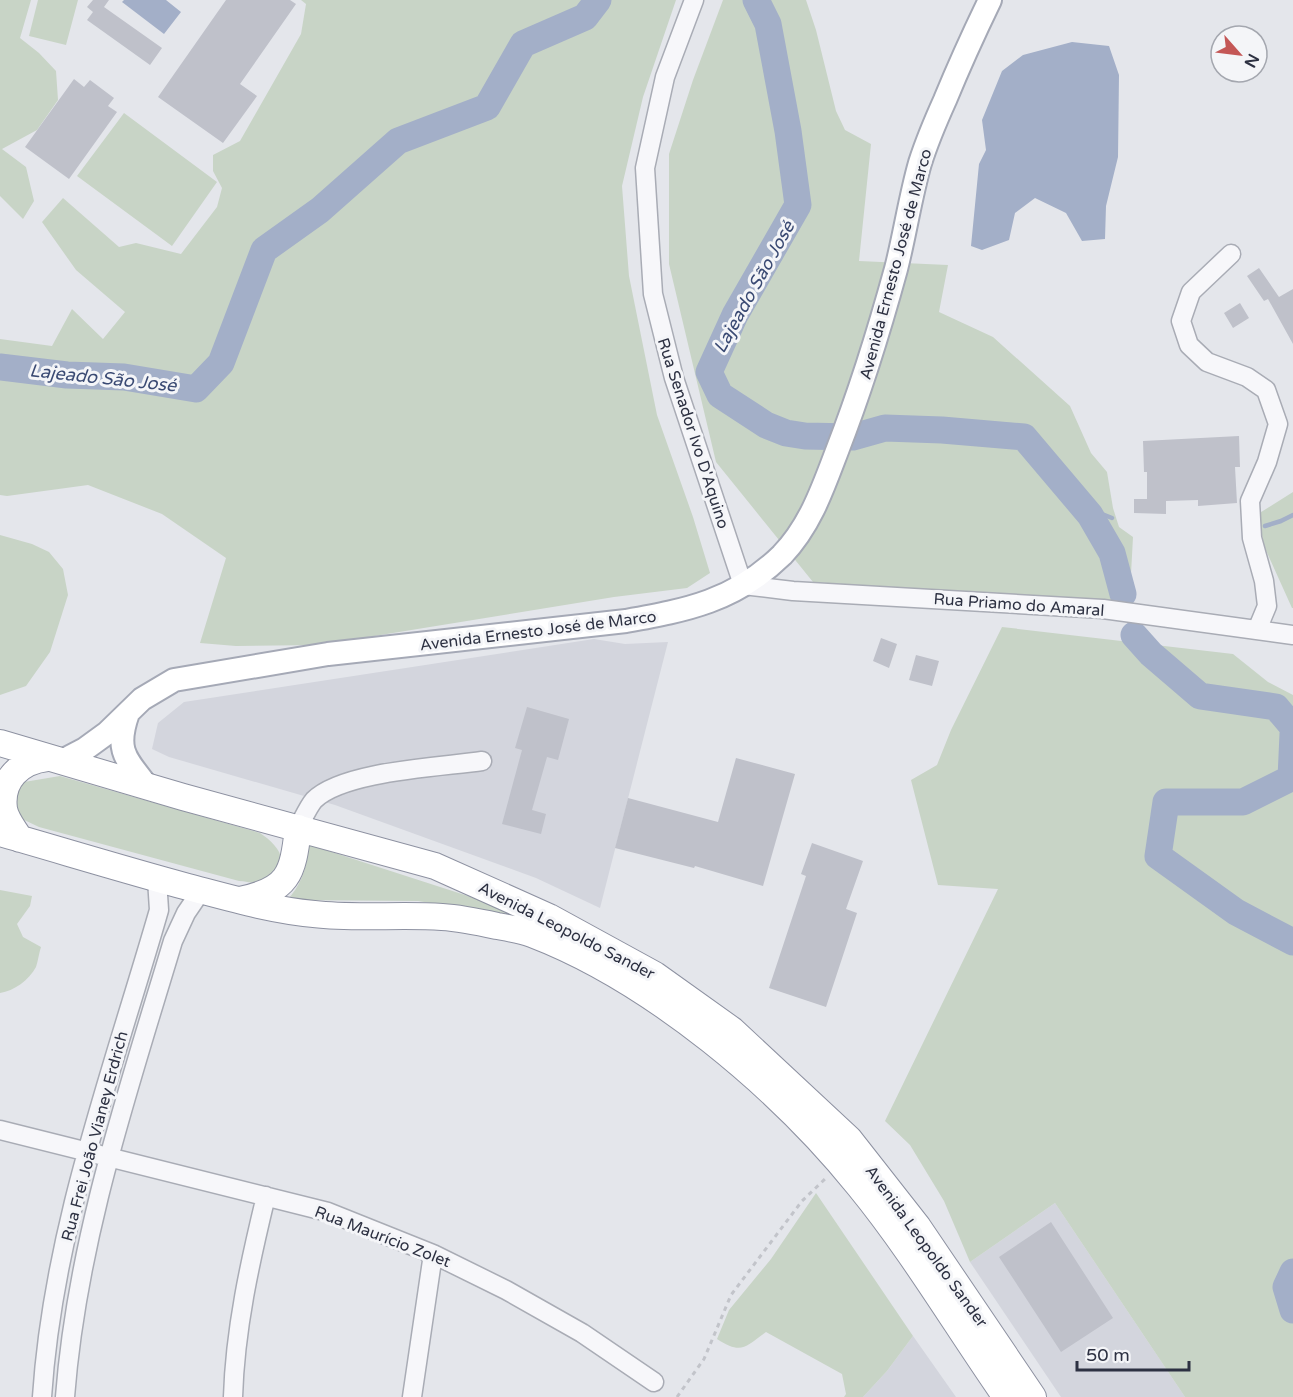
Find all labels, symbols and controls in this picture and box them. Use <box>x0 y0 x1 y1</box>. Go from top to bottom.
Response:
north arrow <box>1209 24 1269 84</box>
text: N <box>1240 50 1263 71</box>
street label: Avenida Ernesto José de Marco <box>855 147 936 382</box>
water label: Lajeado São José <box>709 217 800 357</box>
street label: Rua Senador Ivo D'Aquino <box>653 335 733 531</box>
water label: Lajeado São José <box>29 359 178 397</box>
street label: Rua Priamo do Amaral <box>933 589 1105 621</box>
street label: Avenida Ernesto José de Marco <box>419 607 658 655</box>
street label: Avenida Leopoldo Sander <box>475 878 659 985</box>
street label: Rua Frei João Vianey Erdrich <box>57 1029 133 1243</box>
street label: Avenida Leopoldo Sander <box>861 1162 992 1332</box>
street label: Rua Maurício Zolet <box>312 1202 453 1272</box>
scale bar <box>1077 1334 1190 1372</box>
text: 50 m <box>1086 1344 1130 1366</box>

